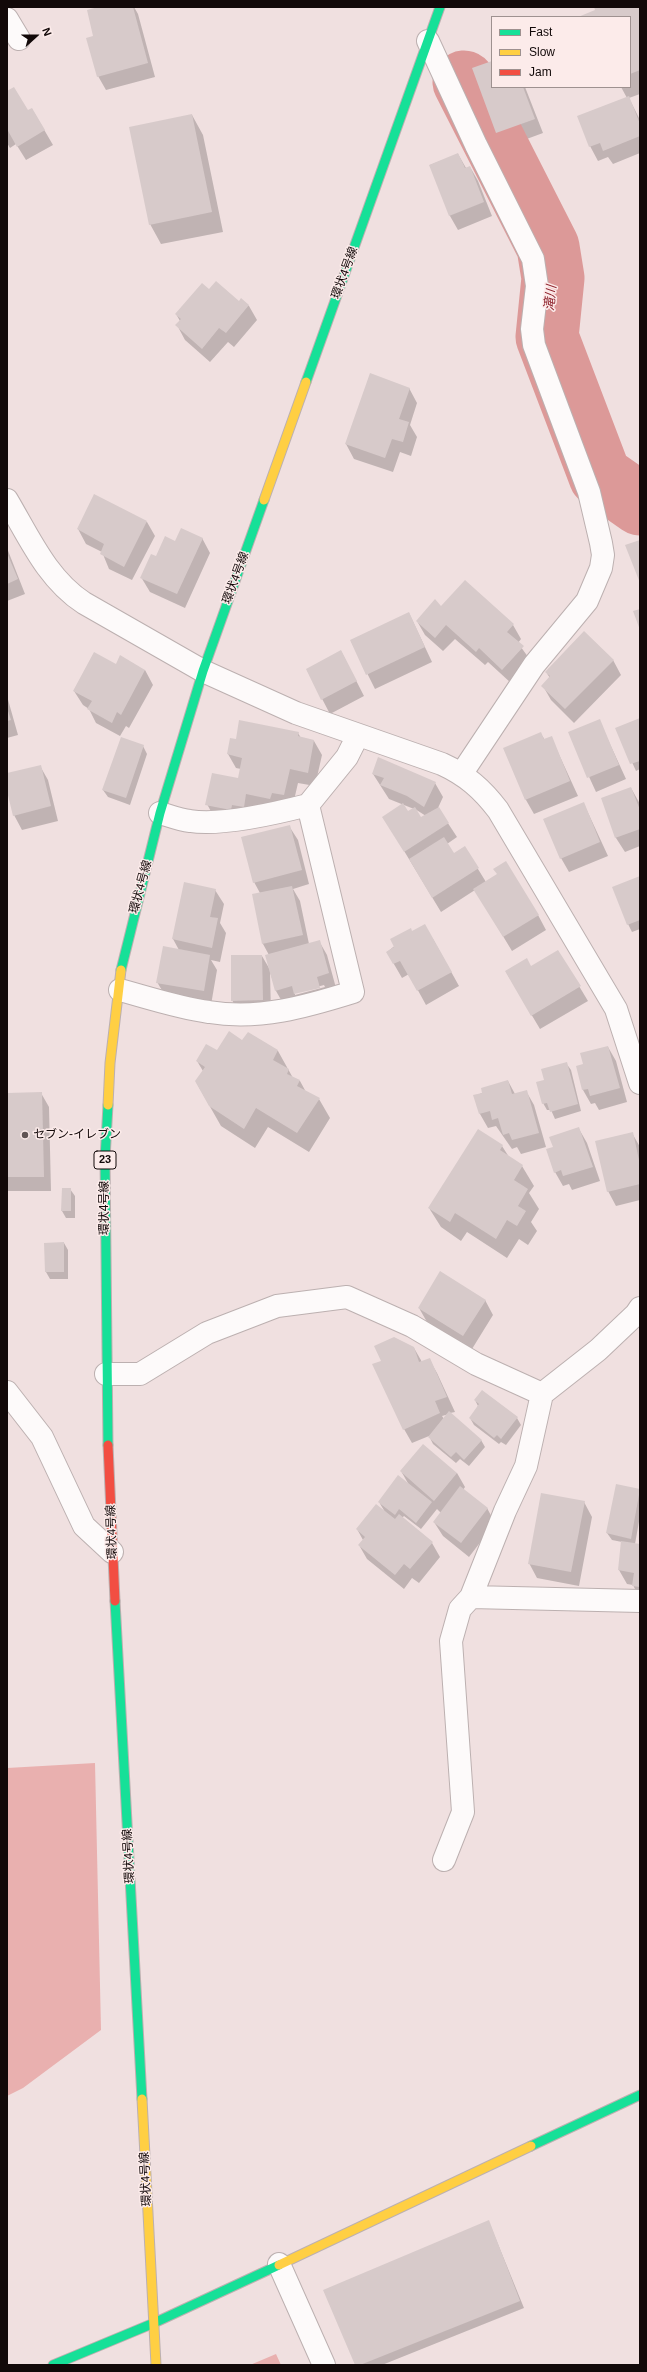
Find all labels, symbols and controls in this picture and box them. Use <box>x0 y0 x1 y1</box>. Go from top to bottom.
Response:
north arrow <box>16 16 56 56</box>
legend <box>491 16 631 88</box>
text: Fast <box>529 25 552 39</box>
text: N <box>40 26 54 38</box>
text: Slow <box>529 45 555 59</box>
text: Jam <box>529 65 552 79</box>
street label: 環状4号線 <box>329 245 361 301</box>
water label: 滝川 <box>542 284 560 312</box>
street label: 環状4号線 <box>220 550 252 606</box>
street label: 環状4号線 <box>127 859 155 915</box>
place label: セブン-イレブン <box>33 1128 121 1142</box>
marker: セブン-イレブン <box>20 1130 30 1140</box>
road number: 23 <box>94 1151 116 1169</box>
street label: 環状4号線 <box>98 1181 112 1235</box>
street label: 環状4号線 <box>104 1504 120 1560</box>
street label: 環状4号線 <box>120 1828 138 1884</box>
street label: 環状4号線 <box>137 2151 155 2207</box>

